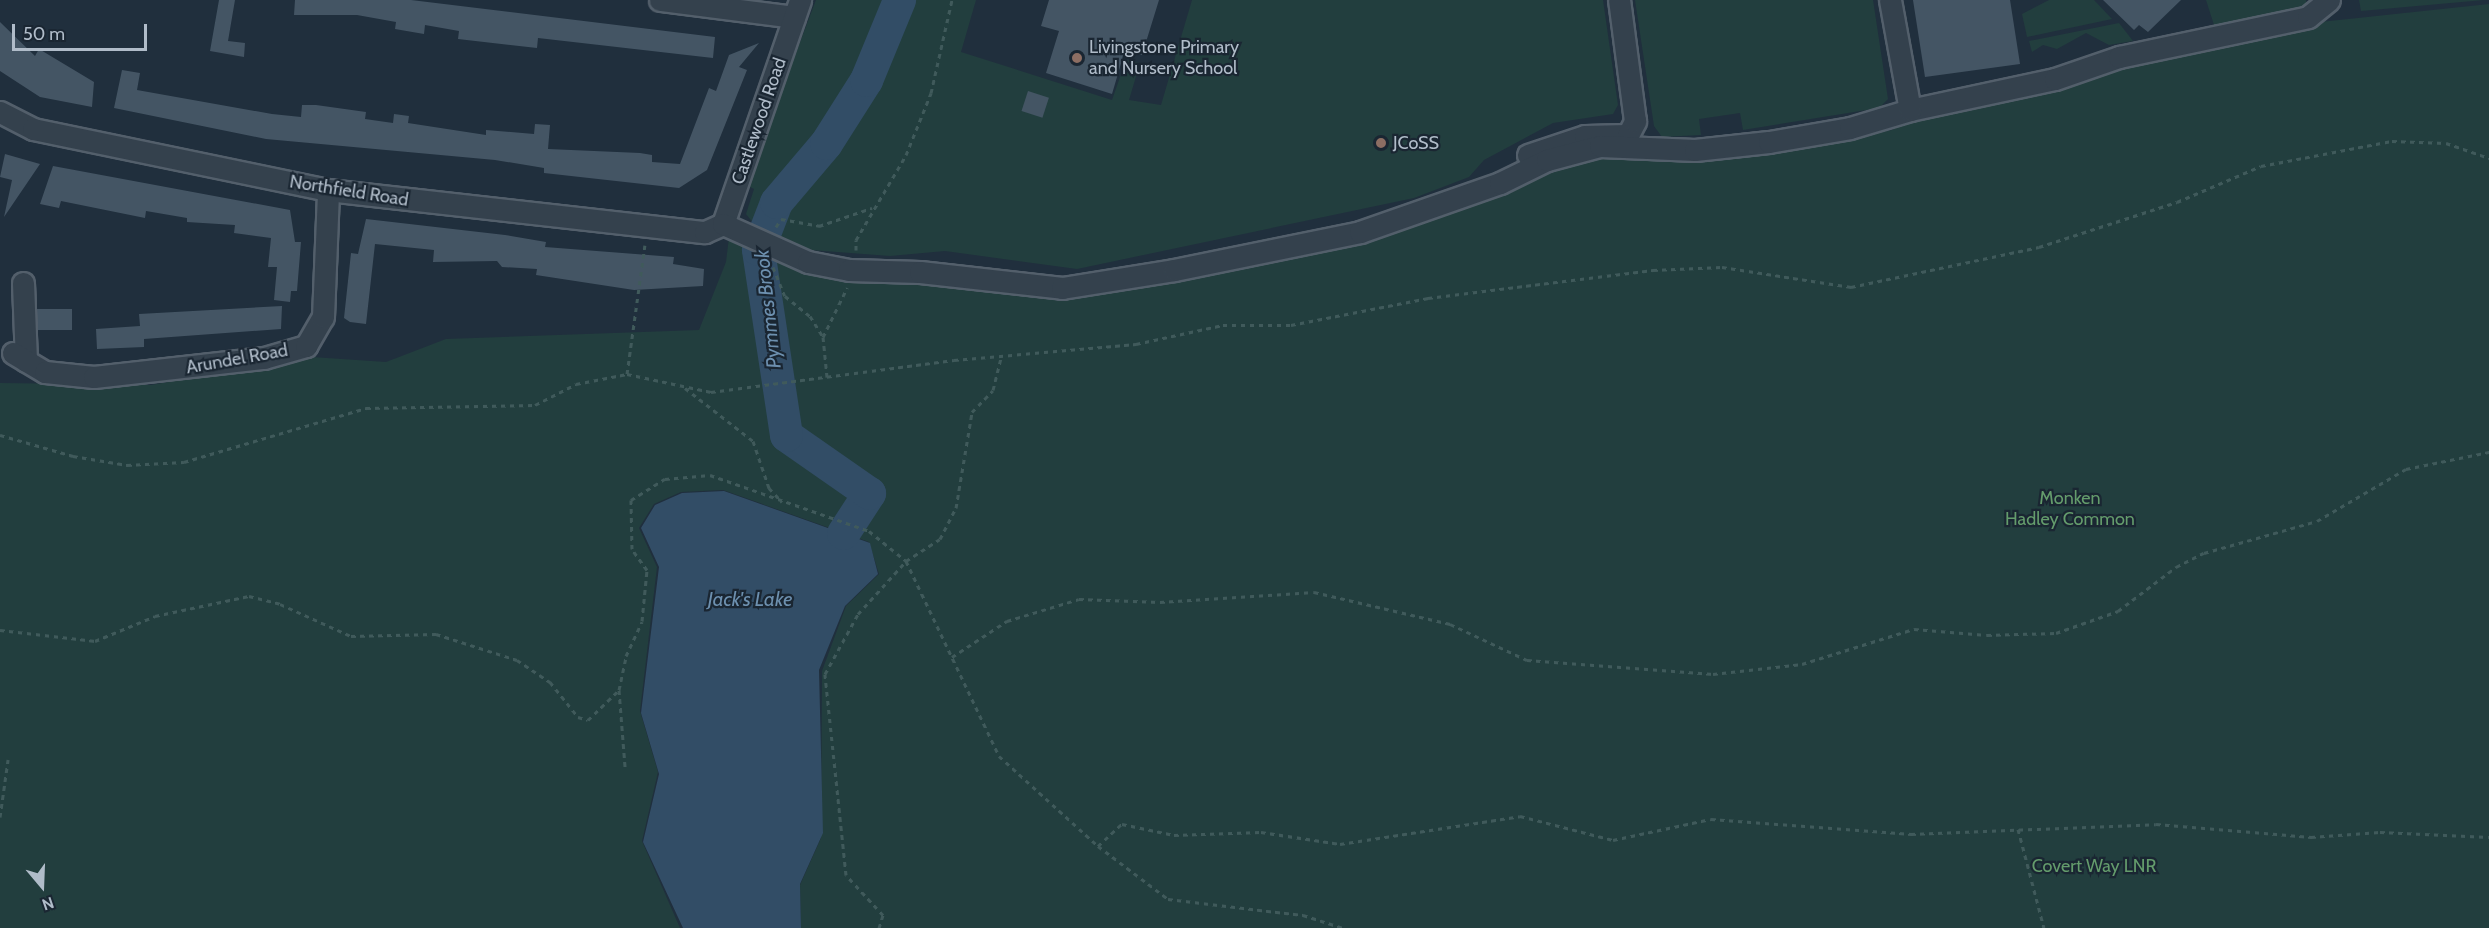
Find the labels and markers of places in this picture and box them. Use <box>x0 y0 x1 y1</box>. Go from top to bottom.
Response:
place label: Livingstone Primary and Nursery School <box>1089 37 1239 80</box>
marker: Livingstone Primary and Nursery School <box>1070 51 1084 65</box>
place label: JCoSS <box>1393 132 1439 154</box>
marker: JCoSS <box>1374 136 1388 150</box>

